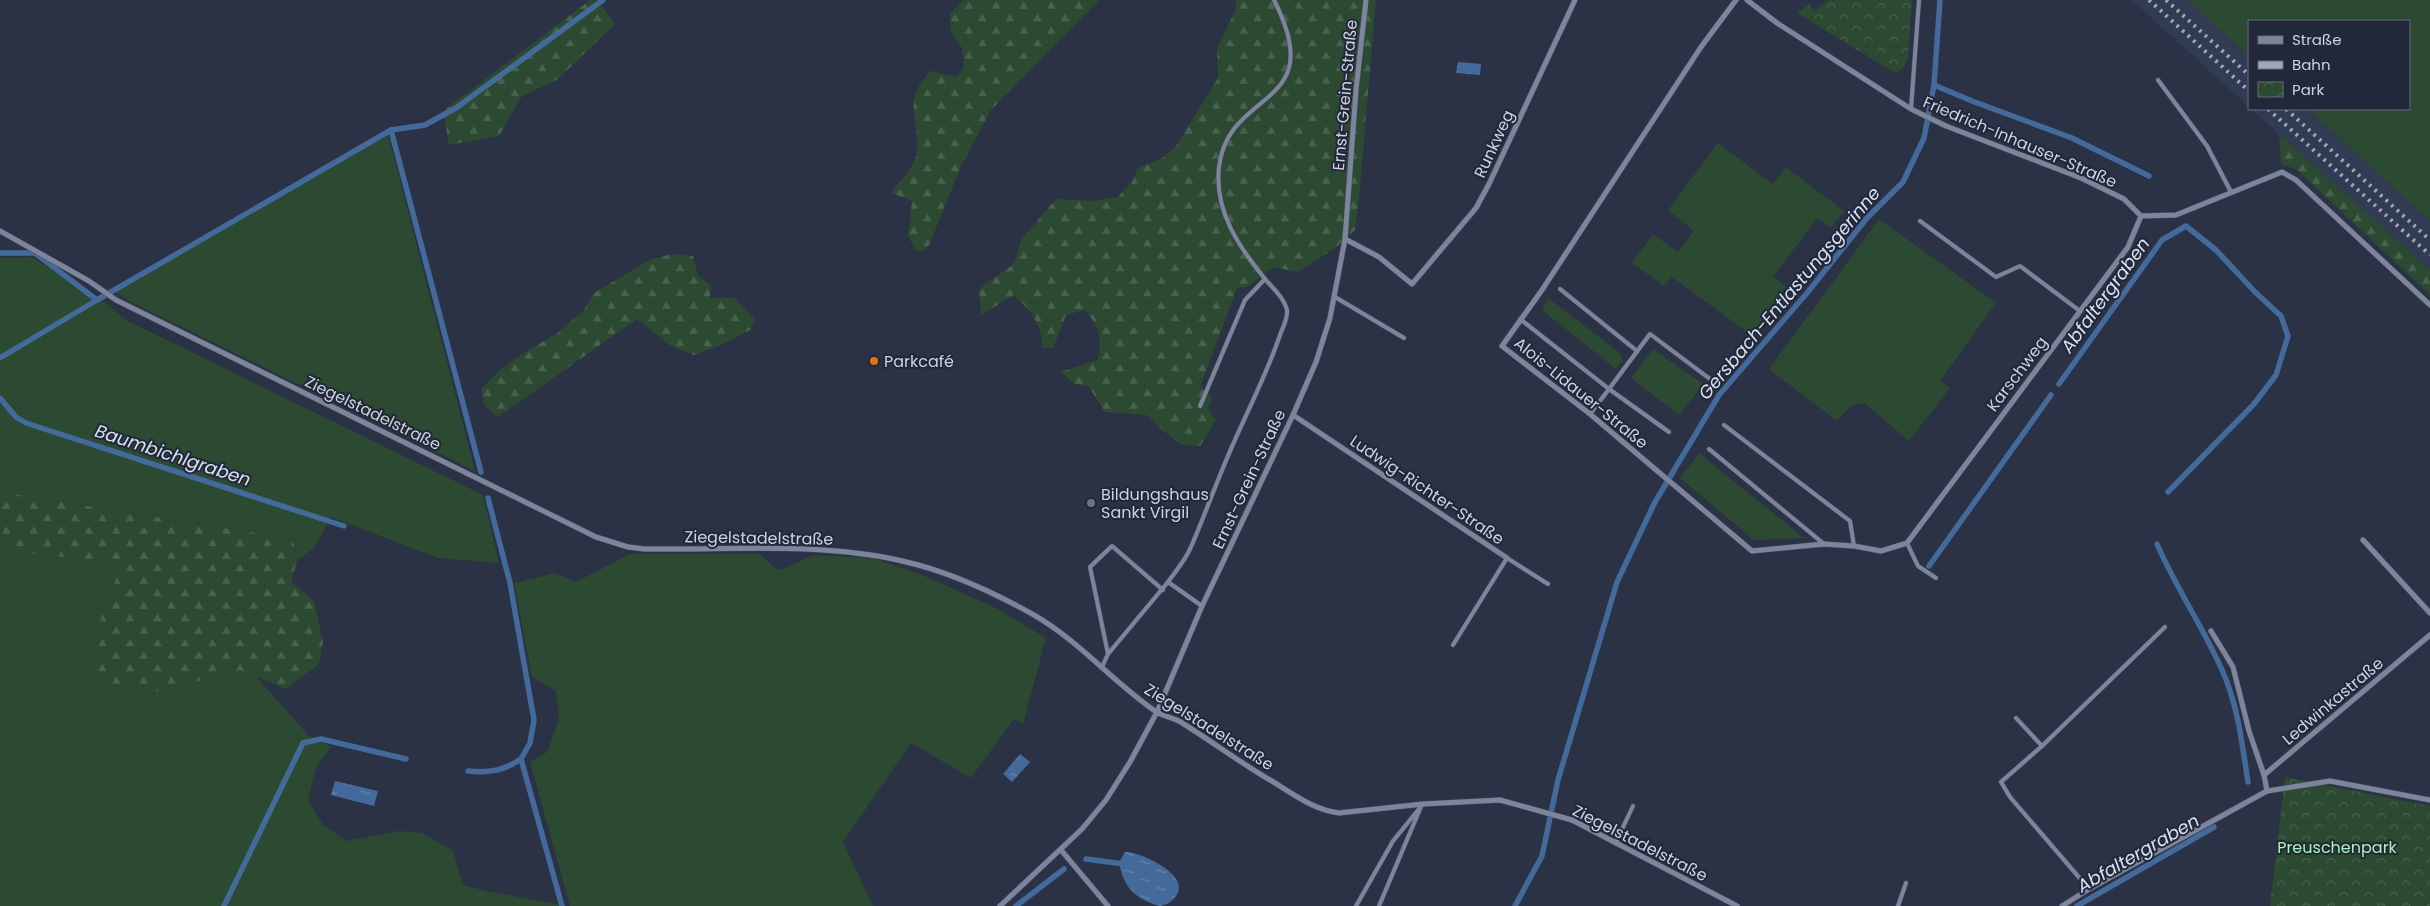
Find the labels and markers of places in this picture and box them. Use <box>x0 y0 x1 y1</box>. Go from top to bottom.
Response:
place label: Parkcafé <box>884 350 954 373</box>
marker: Parkcafé <box>868 355 880 367</box>
place label: Bildungshaus Sankt Virgil <box>1101 483 1209 524</box>
marker: Bildungshaus Sankt Virgil <box>1085 497 1097 509</box>

